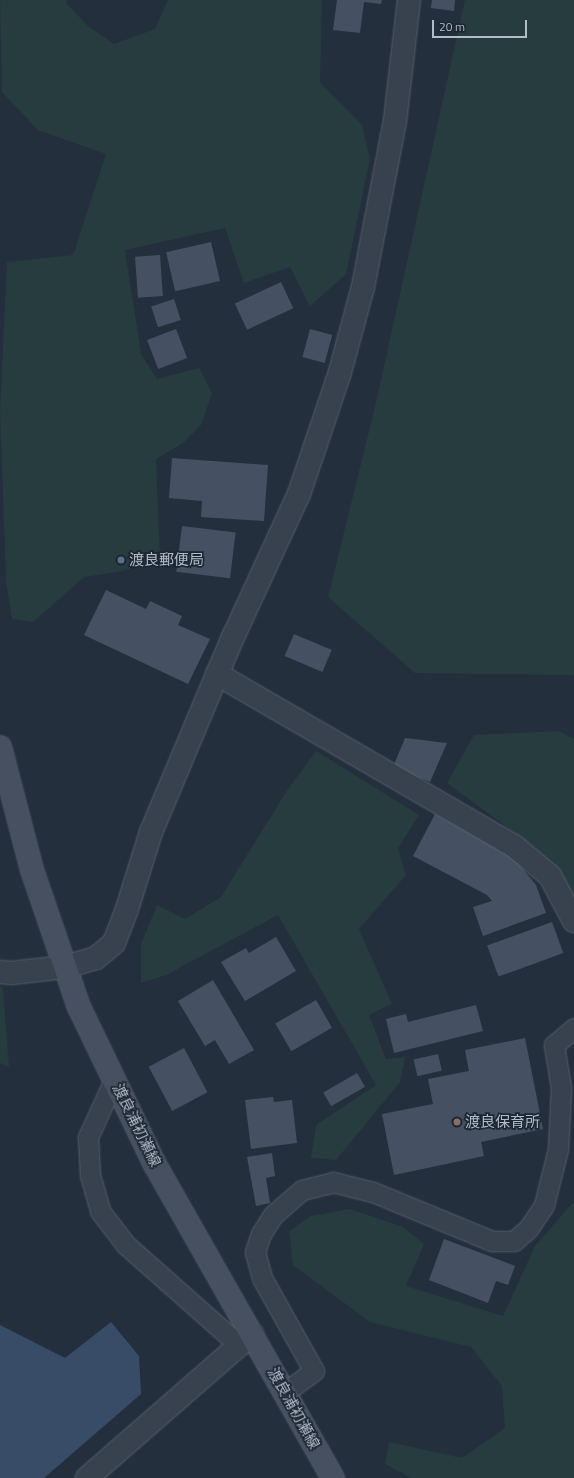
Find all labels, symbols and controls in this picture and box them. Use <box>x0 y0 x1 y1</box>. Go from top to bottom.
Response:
scale bar <box>434 12 529 38</box>
text: 20 m <box>439 17 465 36</box>
place label: 渡良郵便局 <box>129 551 204 569</box>
marker: 渡良郵便局 <box>116 555 126 565</box>
street label: 渡良浦初瀬線 <box>109 1081 165 1169</box>
place label: 渡良保育所 <box>465 1113 540 1131</box>
marker: 渡良保育所 <box>452 1117 462 1127</box>
street label: 渡良浦初瀬線 <box>264 1364 324 1452</box>

